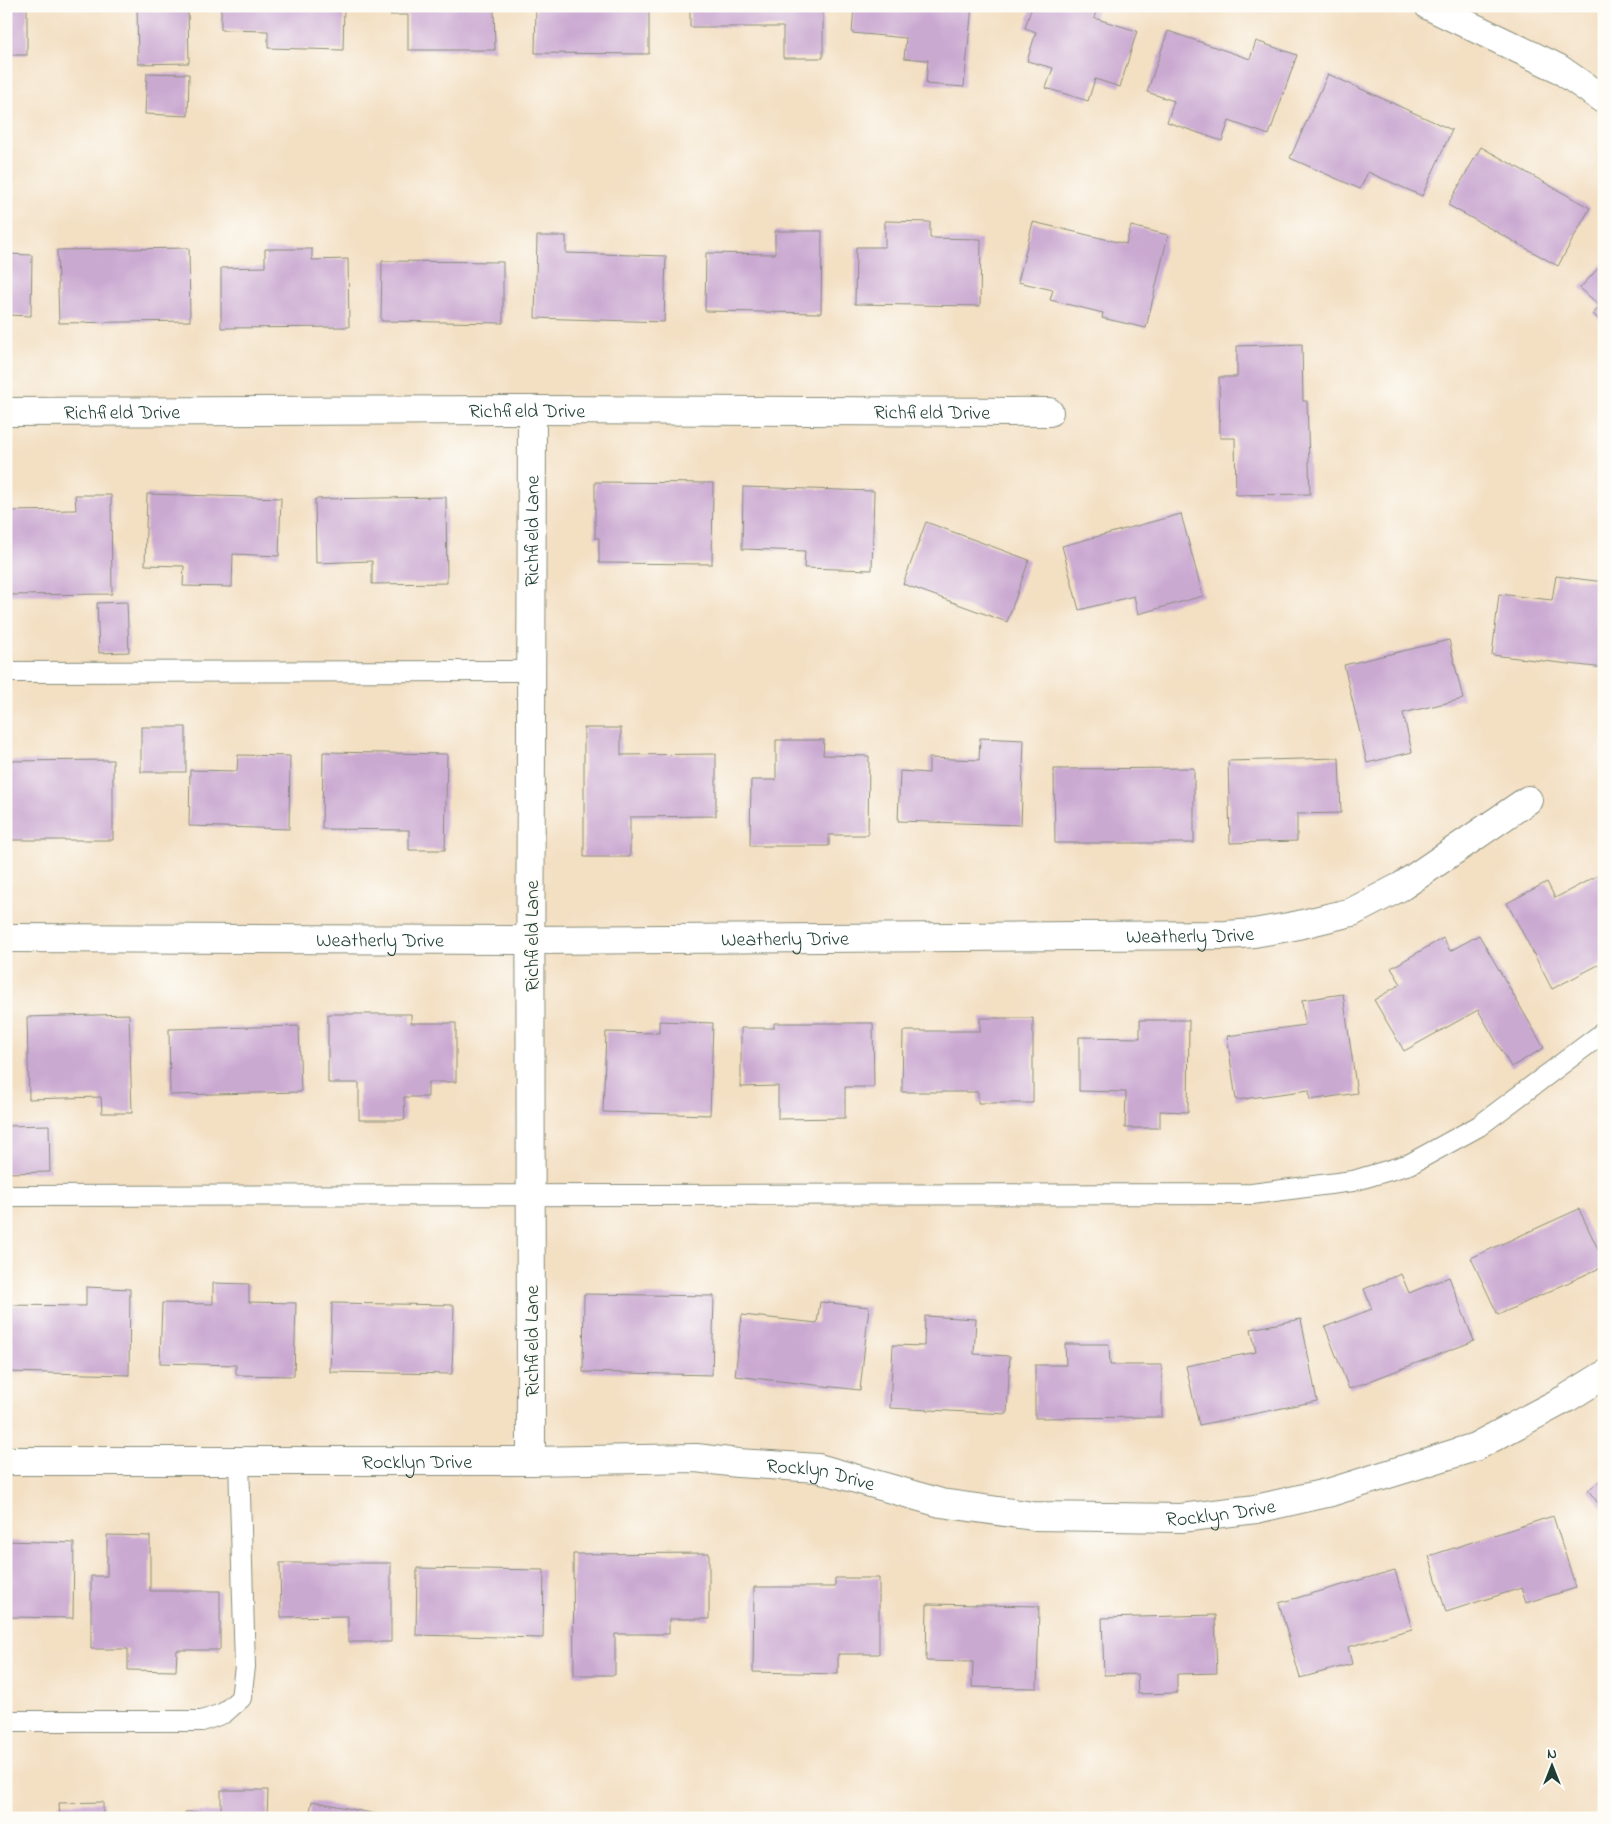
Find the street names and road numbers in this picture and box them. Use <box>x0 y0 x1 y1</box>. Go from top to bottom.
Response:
street label: Richfield Drive <box>469 398 585 427</box>
street label: Richfield Drive <box>64 399 180 429</box>
street label: Richfield Drive <box>874 399 990 429</box>
street label: Richfield Lane <box>519 475 548 587</box>
street label: Richfield Lane <box>519 880 548 992</box>
street label: Weatherly Drive <box>1126 921 1255 953</box>
street label: Weatherly Drive <box>721 926 849 956</box>
street label: Weatherly Drive <box>316 927 444 957</box>
street label: Richfield Lane <box>519 1285 548 1397</box>
street label: Rocklyn Drive <box>362 1449 472 1478</box>
street label: Rocklyn Drive <box>765 1453 878 1500</box>
street label: Rocklyn Drive <box>1165 1493 1279 1535</box>

